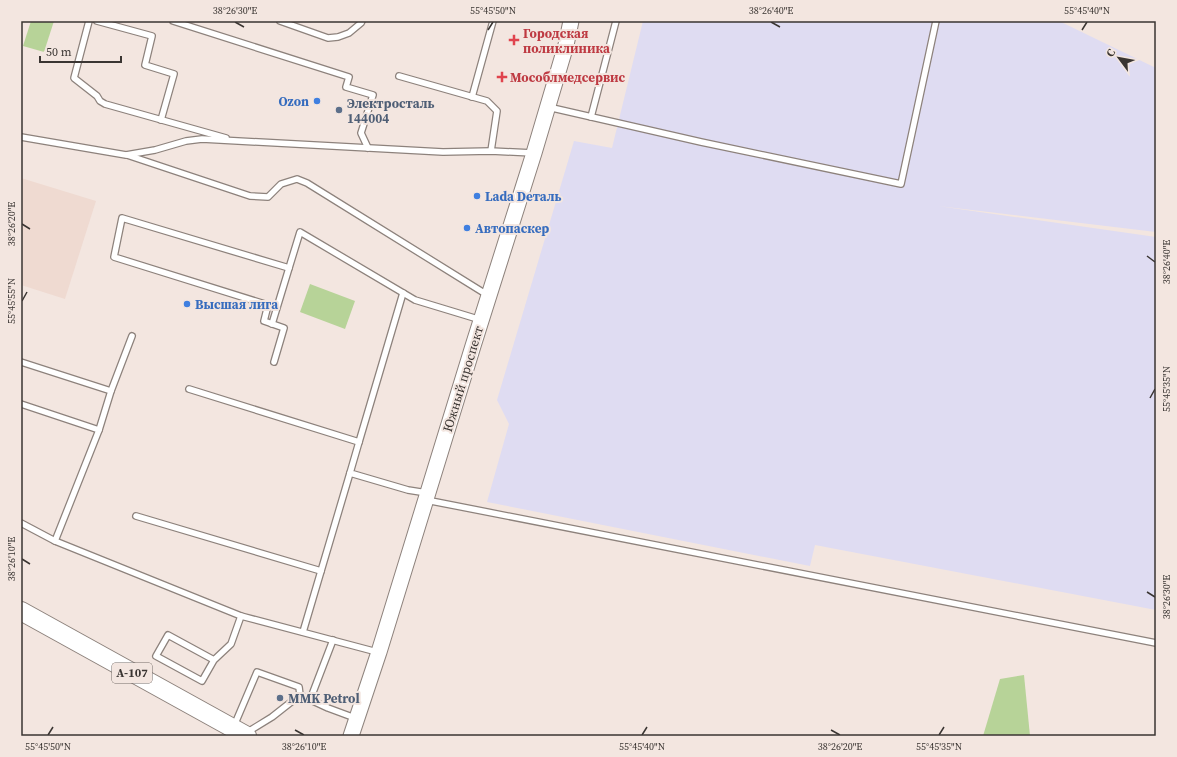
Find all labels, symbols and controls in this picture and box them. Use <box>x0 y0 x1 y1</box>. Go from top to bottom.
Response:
text: 38°26'30"E <box>213 4 257 17</box>
text: 55°45'50"N <box>470 4 516 17</box>
text: 38°26'40"E <box>749 4 793 17</box>
text: 55°45'40"N <box>1064 4 1110 17</box>
place label: Городская поликлиника <box>523 25 610 57</box>
marker: Городская поликлиника <box>508 34 520 46</box>
scale bar <box>40 38 121 64</box>
north arrow <box>1099 38 1139 78</box>
text: 50 m <box>46 44 72 60</box>
text: С <box>1103 46 1119 60</box>
place label: Мособлмедсервис <box>510 69 626 86</box>
marker: Мособлмедсервис <box>497 72 507 82</box>
place label: Ozon <box>278 93 309 110</box>
place label: Электросталь 144004 <box>347 95 434 127</box>
marker: Ozon <box>312 96 322 106</box>
marker: Электросталь 144004 <box>334 105 344 115</box>
place label: Lada Dеталь <box>485 188 562 205</box>
marker: Lada Dеталь <box>472 191 482 201</box>
text: 38°26'20"E <box>5 202 18 246</box>
place label: Автопаскер <box>475 220 549 237</box>
marker: Автопаскер <box>462 223 472 233</box>
text: 38°26'40"E <box>1160 240 1173 284</box>
text: 55°45'55"N <box>5 278 18 324</box>
place label: Высшая лига <box>195 296 278 313</box>
marker: Высшая лига <box>182 299 192 309</box>
street label: Южный проспект <box>439 324 487 434</box>
text: 55°45'35"N <box>1160 366 1173 412</box>
text: 38°26'10"E <box>5 537 18 581</box>
text: 38°26'30"E <box>1160 575 1173 619</box>
road number: А-107 <box>112 663 152 683</box>
place label: MMK Petrol <box>288 690 360 707</box>
marker: MMK Petrol <box>275 693 285 703</box>
text: 55°45'50"N <box>25 740 71 753</box>
text: 38°26'10"E <box>282 740 326 753</box>
text: 55°45'40"N <box>619 740 665 753</box>
text: 38°26'20"E <box>818 740 862 753</box>
text: 55°45'35"N <box>916 740 962 753</box>

